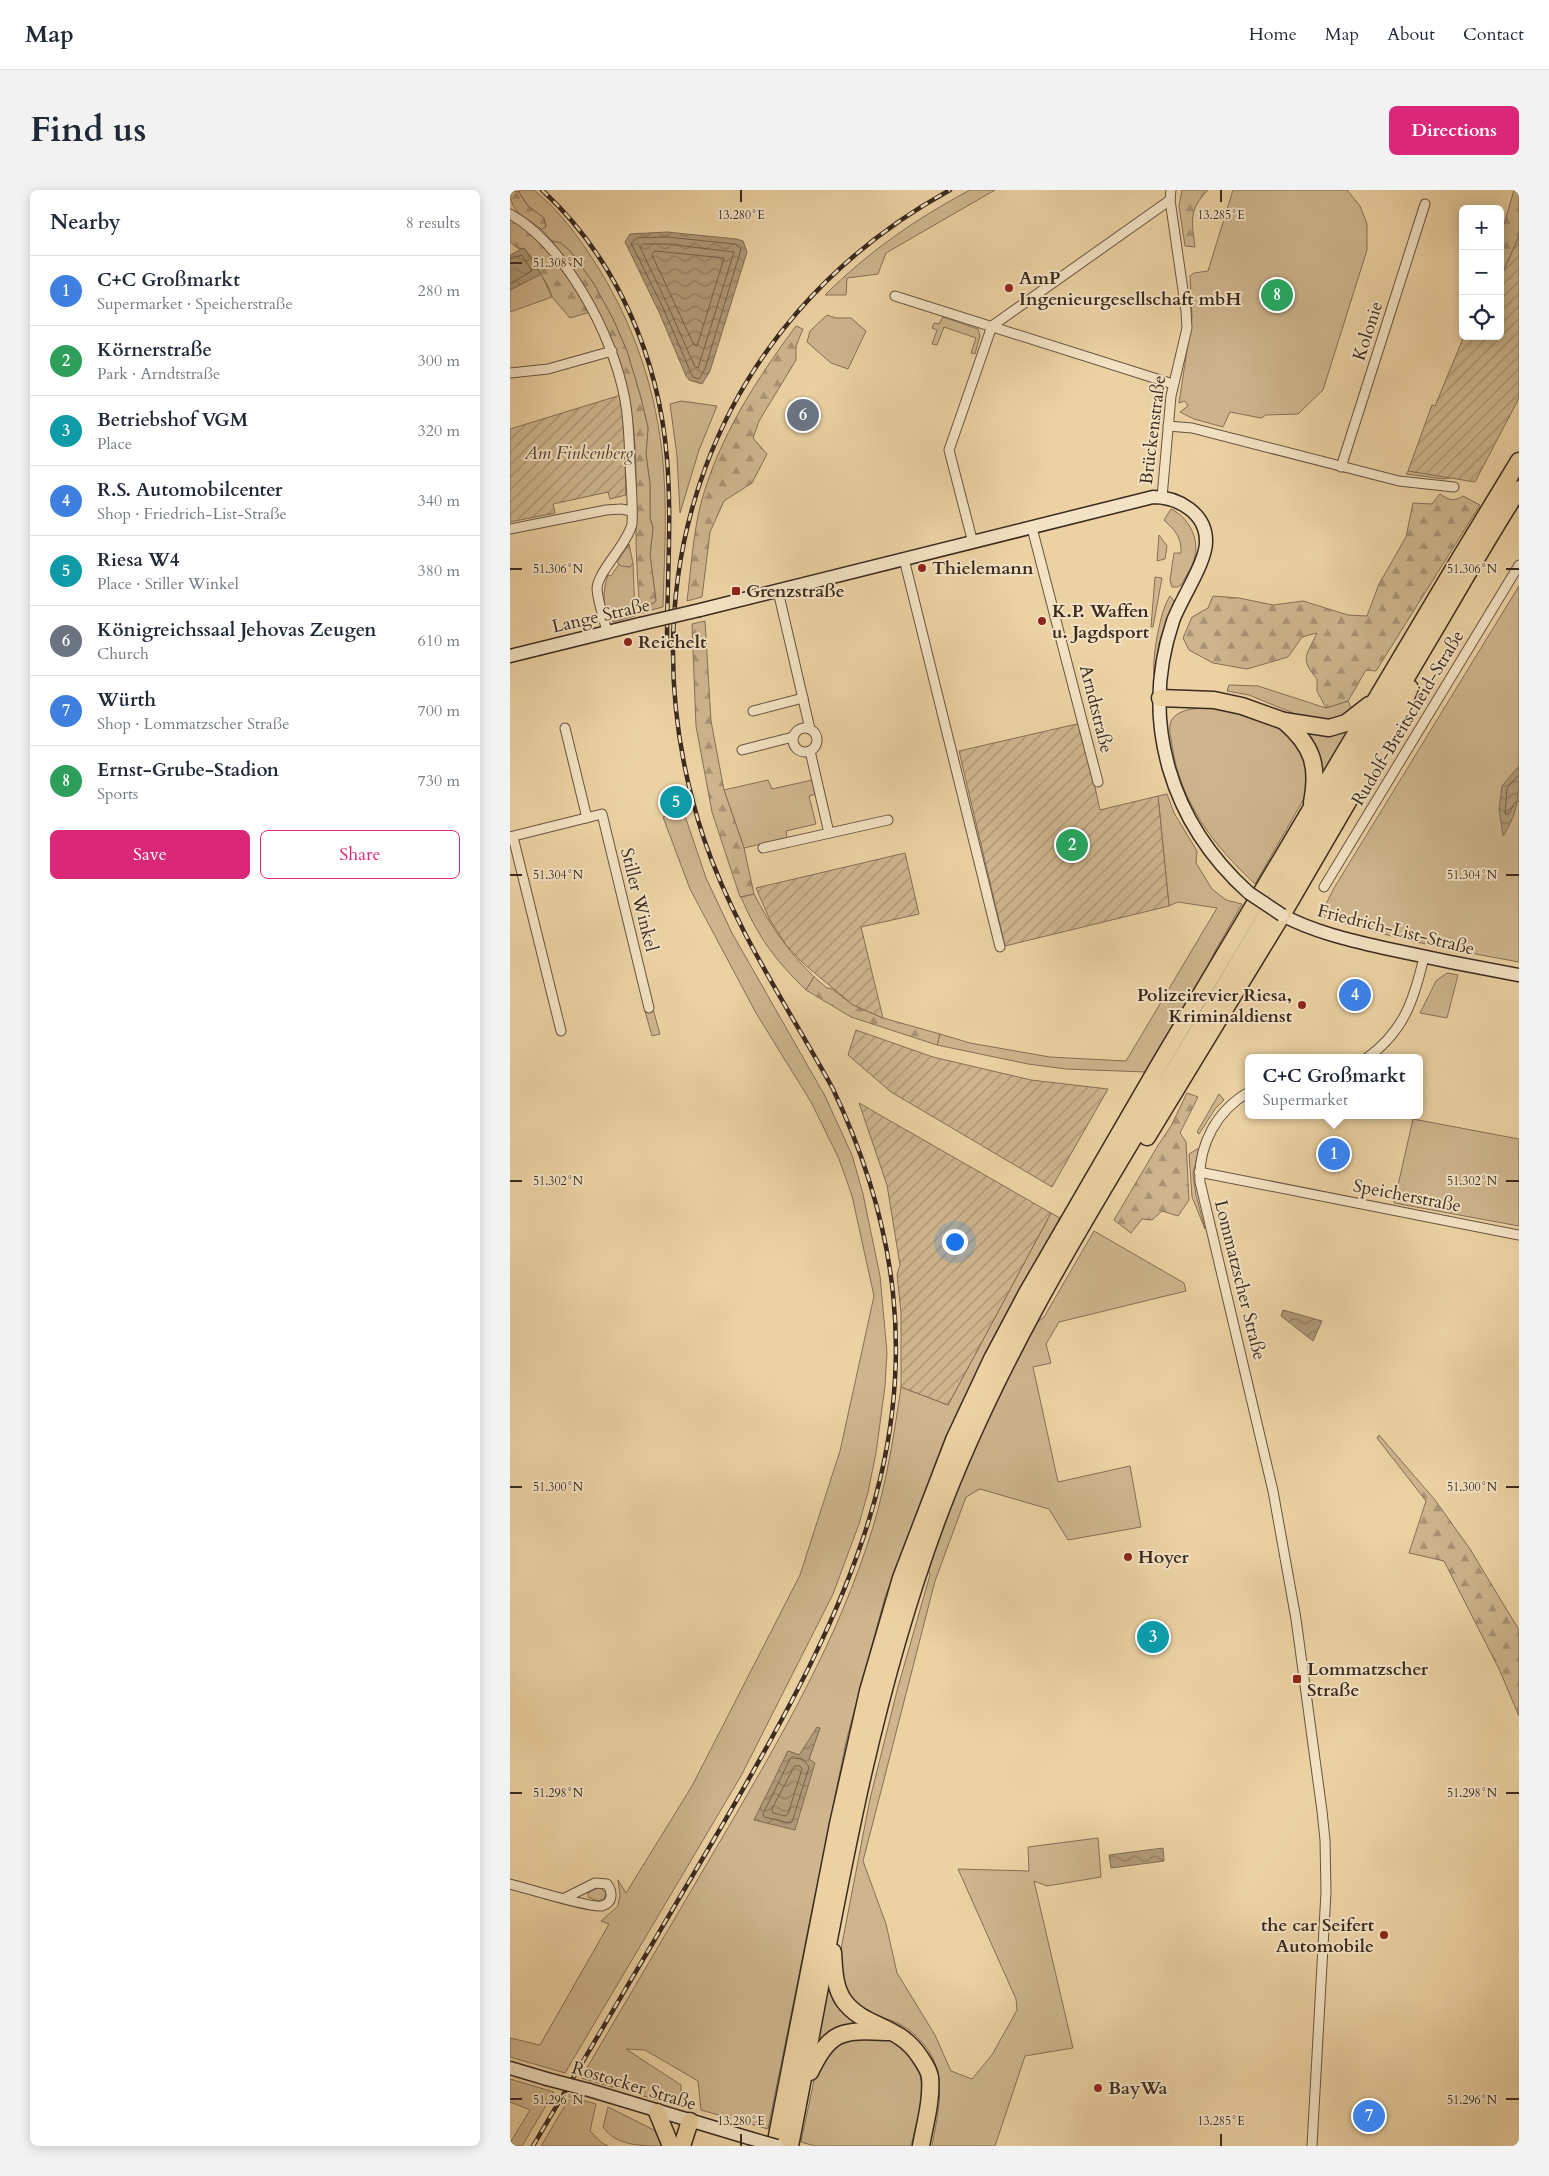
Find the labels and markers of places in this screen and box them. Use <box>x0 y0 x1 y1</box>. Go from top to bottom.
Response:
place label: AmP Ingenieurgesellschaft mbH <box>1019 266 1241 312</box>
pin: 8 <box>1261 276 1293 314</box>
marker: AmP Ingenieurgesellschaft mbH <box>1003 282 1015 294</box>
pin: 6 <box>787 396 819 434</box>
place label: Thielemann <box>932 556 1034 581</box>
marker: Thielemann <box>916 562 928 574</box>
place label: Grenzstraße <box>746 579 845 604</box>
marker: Grenzstraße <box>730 585 742 597</box>
place label: K.P. Waffen u. Jagdsport <box>1052 599 1150 645</box>
marker: K.P. Waffen u. Jagdsport <box>1036 615 1048 627</box>
place label: Reichelt <box>638 630 707 655</box>
marker: Reichelt <box>622 636 634 648</box>
pin: 5 <box>660 783 692 821</box>
pin: 2 <box>1056 826 1088 864</box>
pin: 4 <box>1339 976 1371 1014</box>
place label: Polizeirevier Riesa, Kriminaldienst <box>1137 983 1293 1029</box>
marker: Polizeirevier Riesa, Kriminaldienst <box>1296 999 1308 1011</box>
pin: 1 <box>1318 1135 1350 1173</box>
place label: Hoyer <box>1138 1545 1190 1570</box>
marker: Hoyer <box>1122 1551 1134 1563</box>
pin: 3 <box>1137 1618 1169 1656</box>
place label: Lommatzscher Straße <box>1307 1657 1429 1703</box>
marker: Lommatzscher Straße <box>1291 1673 1303 1685</box>
place label: the car Seifert Automobile <box>1261 1913 1375 1959</box>
marker: the car Seifert Automobile <box>1378 1929 1390 1941</box>
place label: BayWa <box>1108 2076 1168 2101</box>
marker: BayWa <box>1092 2082 1104 2094</box>
pin: 7 <box>1353 2097 1385 2135</box>

